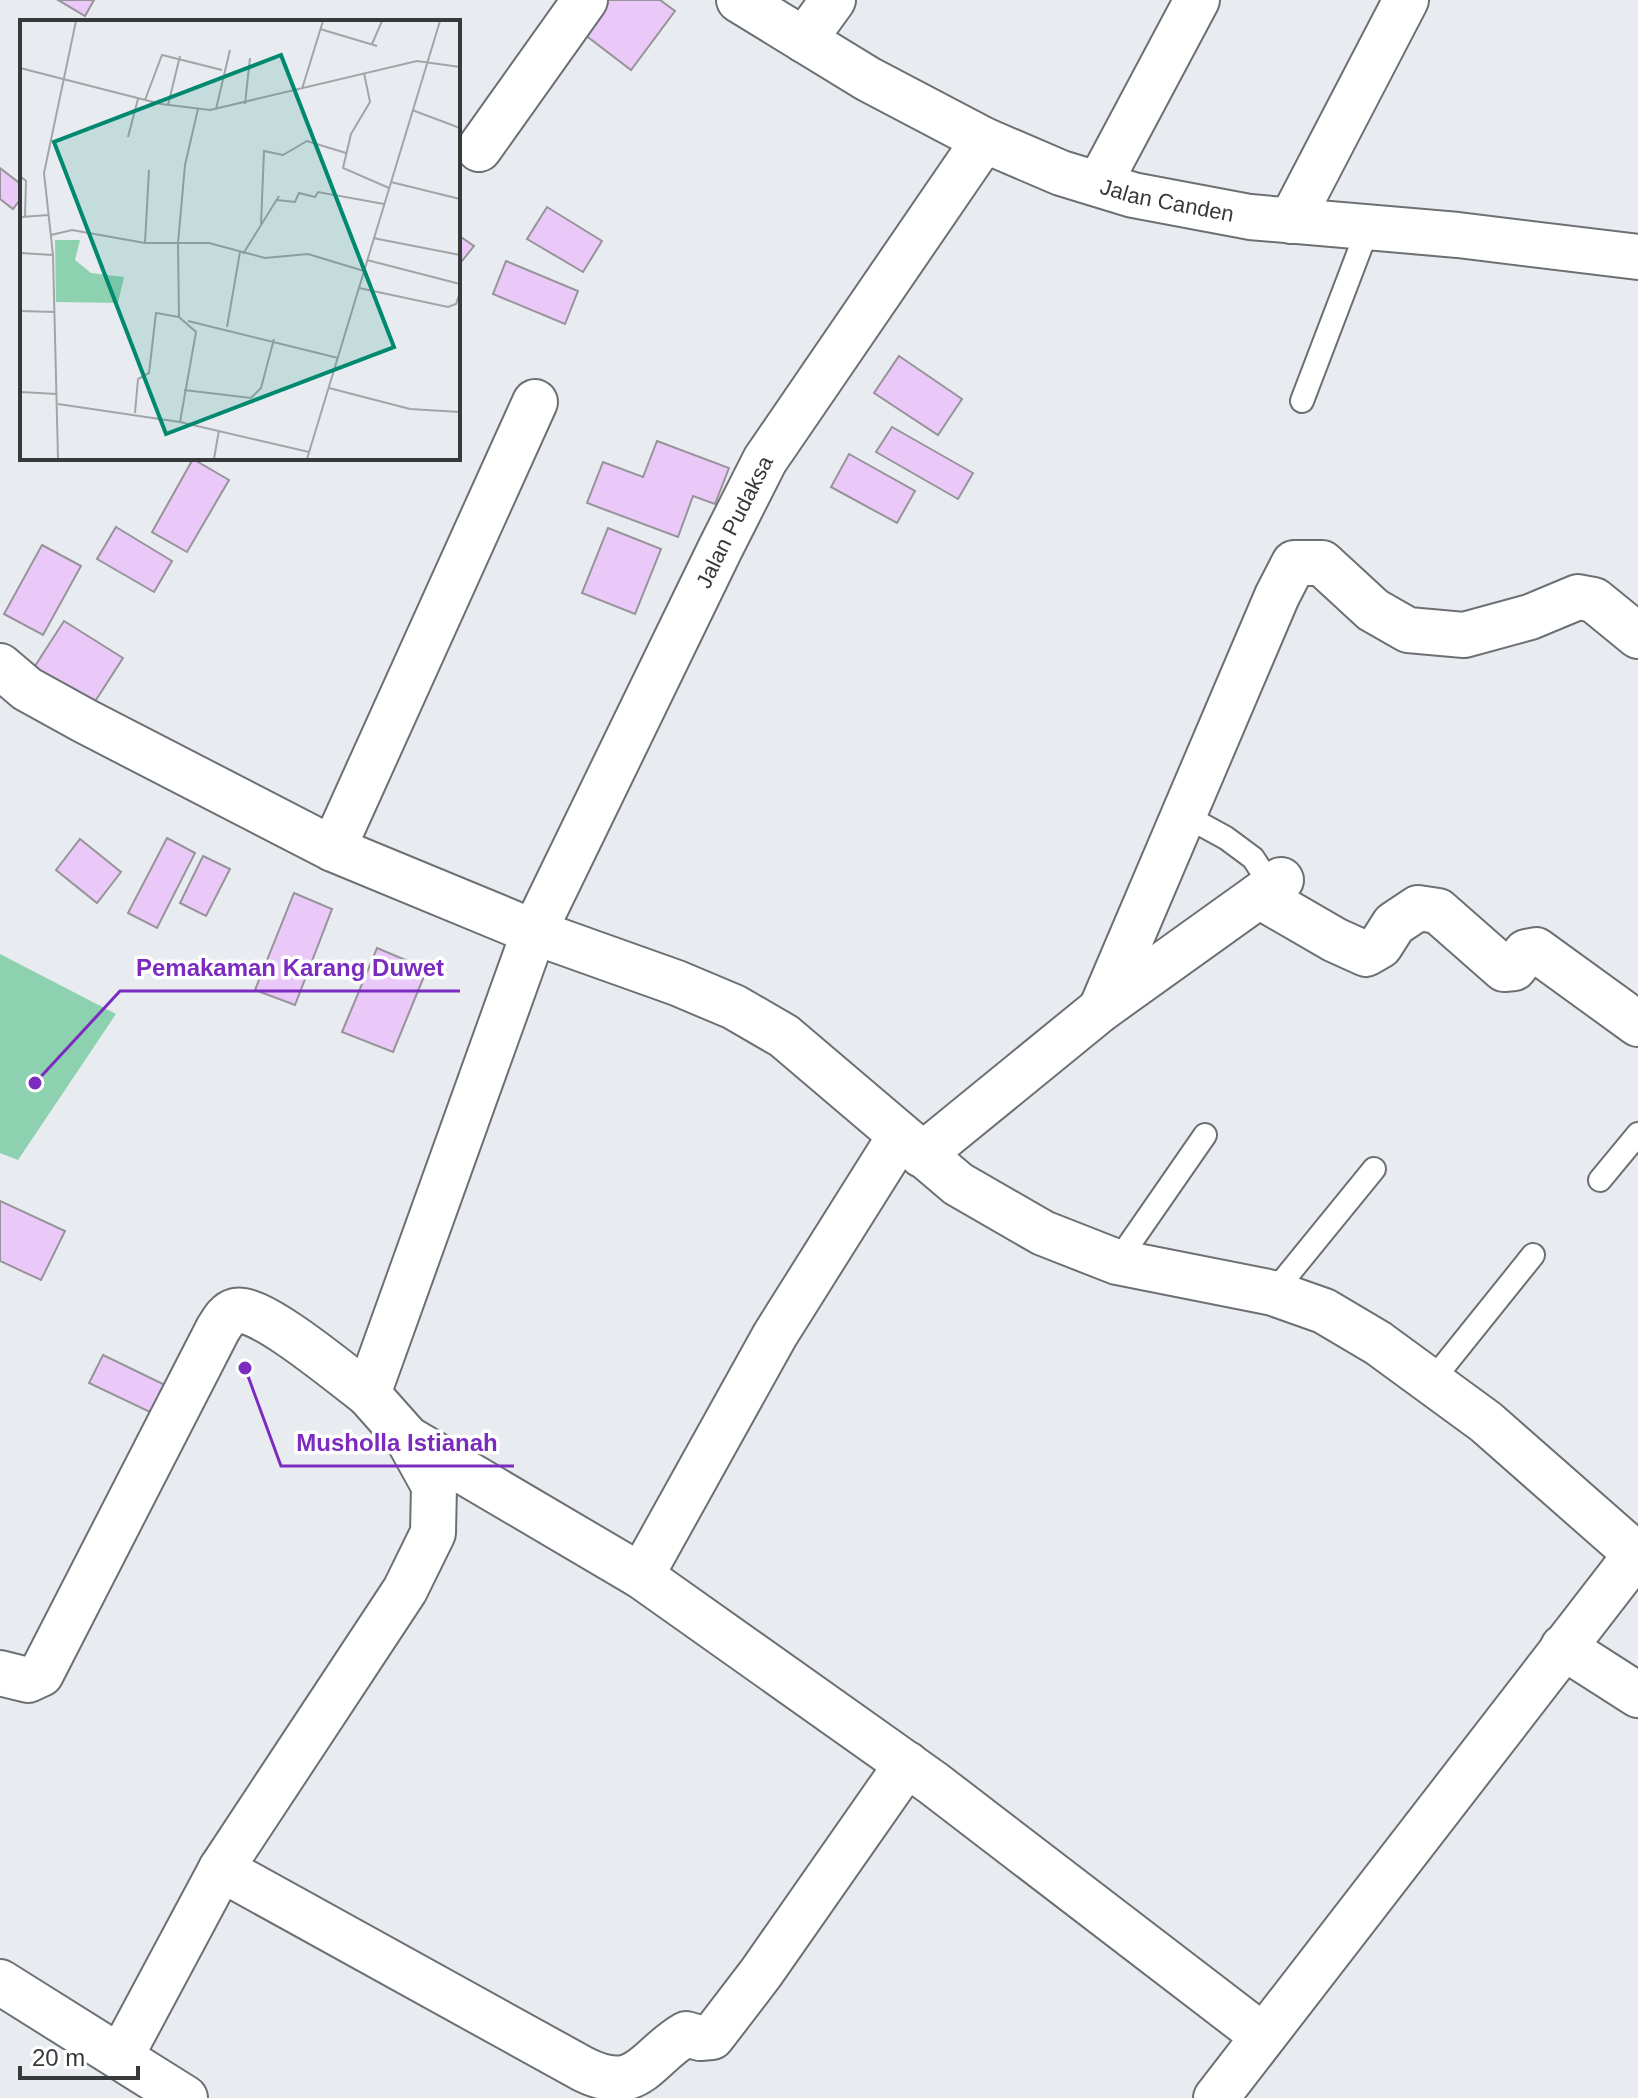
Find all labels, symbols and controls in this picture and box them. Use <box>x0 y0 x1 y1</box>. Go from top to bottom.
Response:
inset map <box>20 20 460 460</box>
street label: Jalan Canden <box>1097 174 1236 227</box>
street label: Jalan Pudaksa <box>691 451 778 592</box>
callout: Pemakaman Karang Duwet <box>120 943 460 991</box>
text: Pemakaman Karang Duwet <box>136 954 444 981</box>
callout: Musholla Istianah <box>281 1418 514 1466</box>
text: Musholla Istianah <box>296 1429 498 1456</box>
scale bar <box>20 2030 138 2080</box>
text: 20 m <box>32 2044 85 2071</box>

